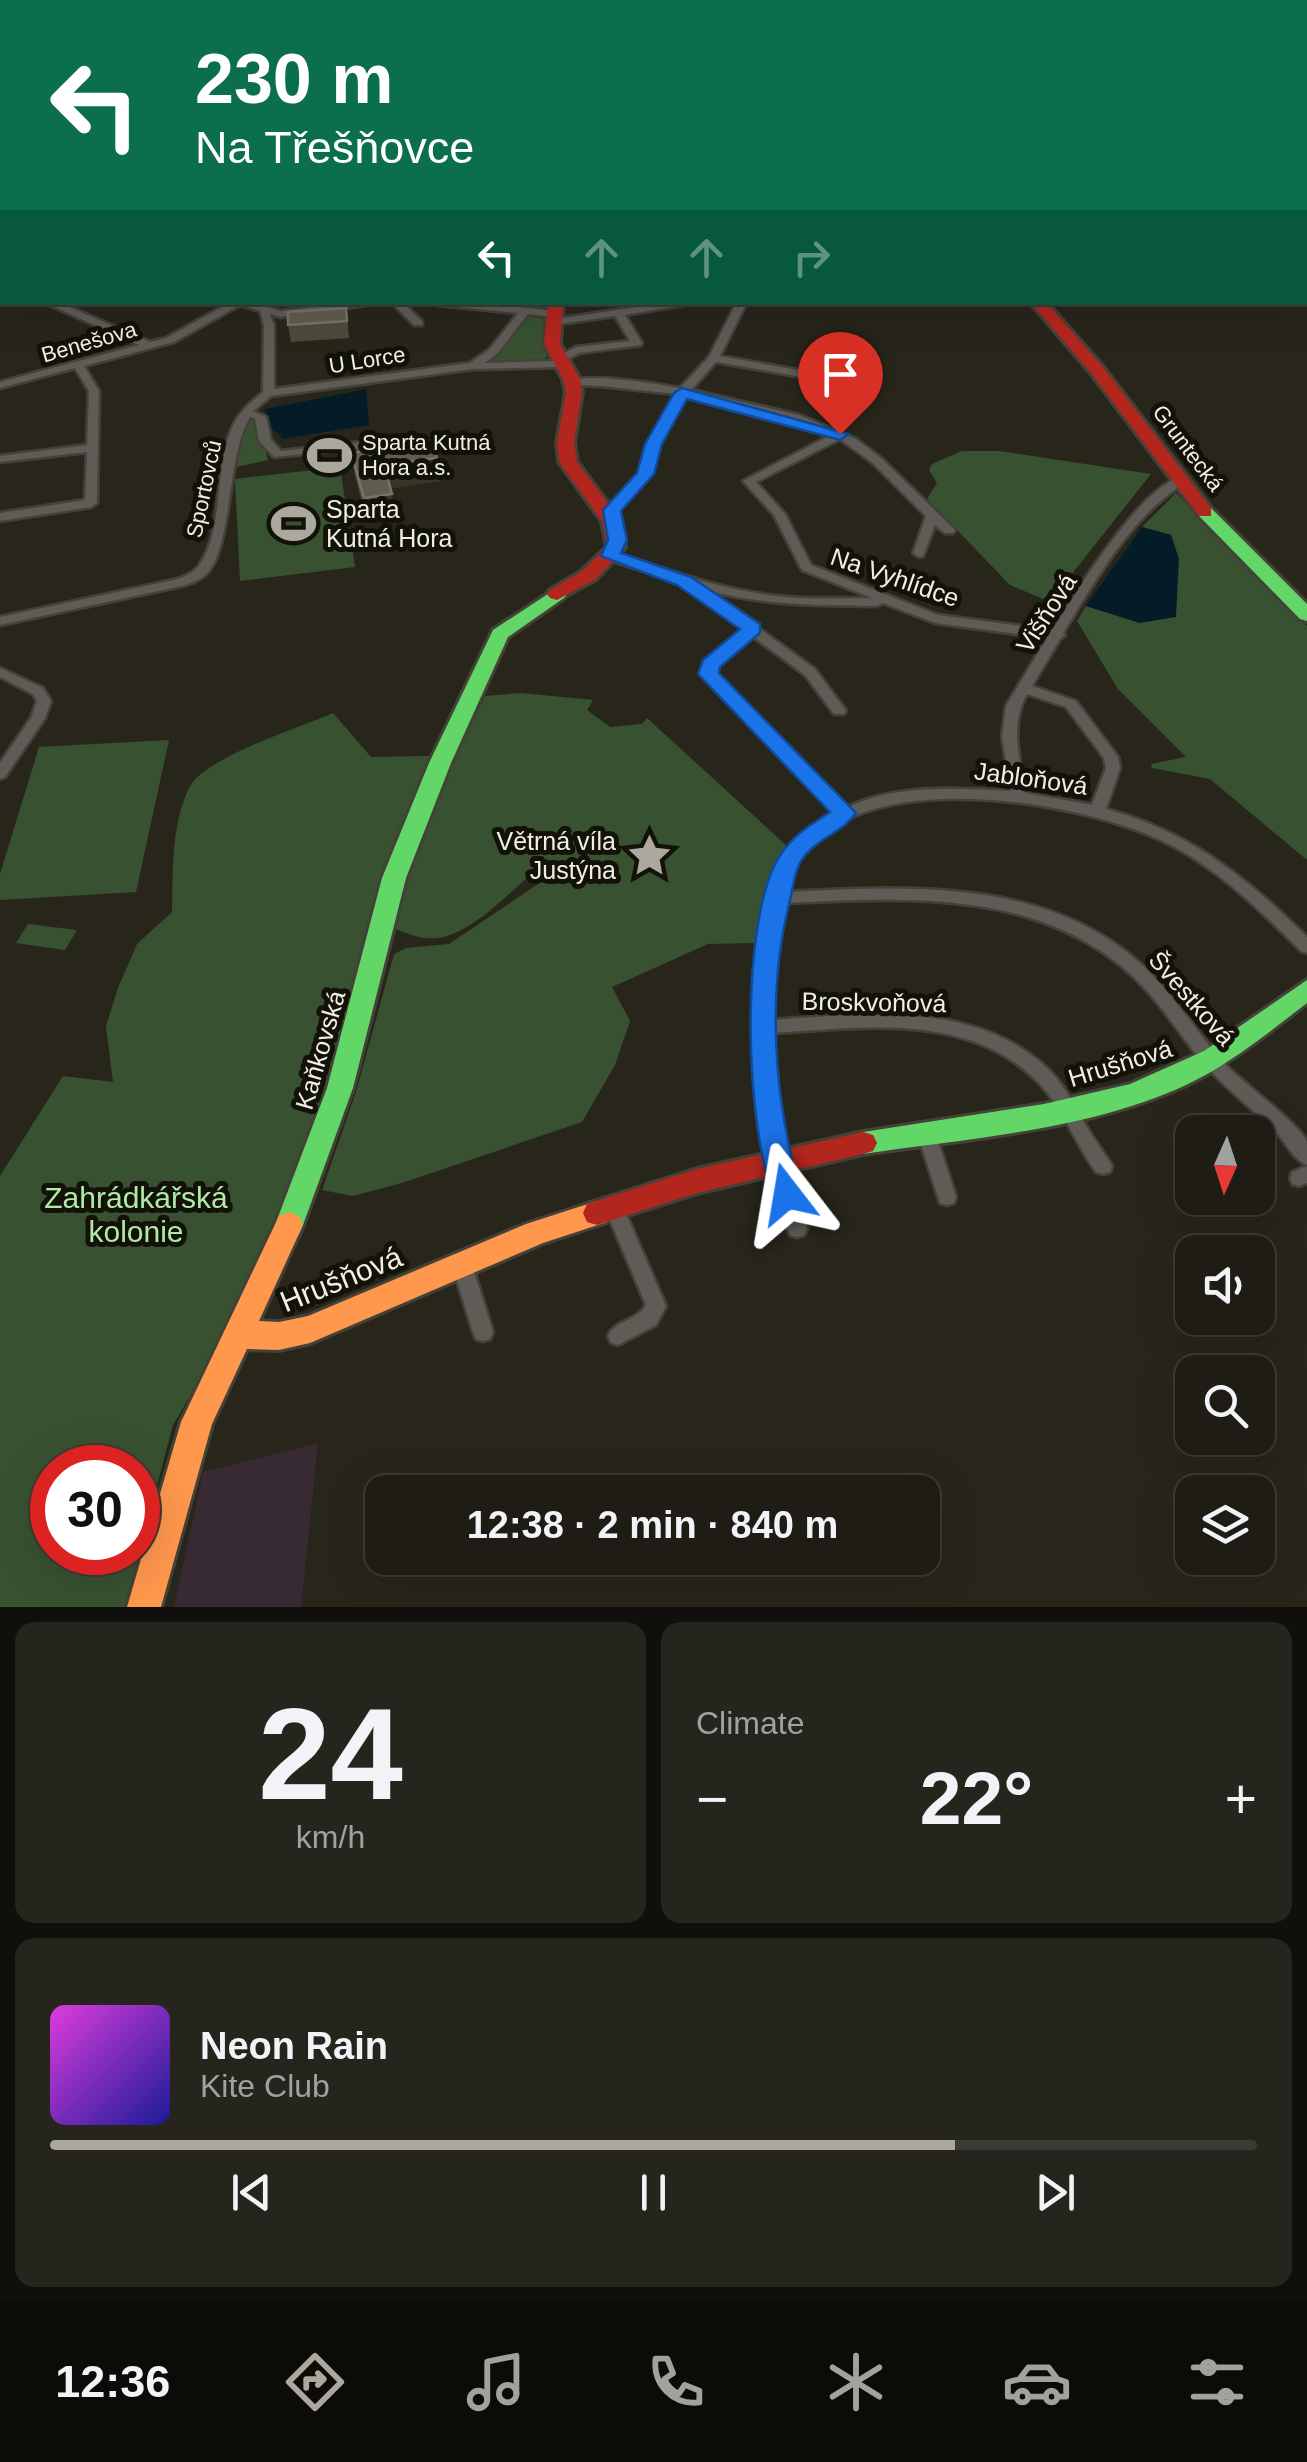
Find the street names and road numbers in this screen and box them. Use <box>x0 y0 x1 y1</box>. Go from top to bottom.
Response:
street label: Benešova <box>39 316 140 368</box>
street label: U Lorce <box>327 342 407 378</box>
street label: Gruntecká <box>1147 400 1229 497</box>
street label: Sportovců <box>181 438 227 540</box>
street label: Na Vyhlídce <box>827 542 963 612</box>
street label: Višňová <box>1010 568 1082 658</box>
street label: Jabloňová <box>973 756 1089 800</box>
street label: Švestková <box>1144 945 1240 1051</box>
street label: Kaňkovská <box>290 987 350 1113</box>
street label: Broskvoňová <box>802 987 947 1017</box>
street label: Hrušňová <box>1065 1034 1175 1092</box>
street label: Hrušňová <box>275 1240 407 1318</box>

